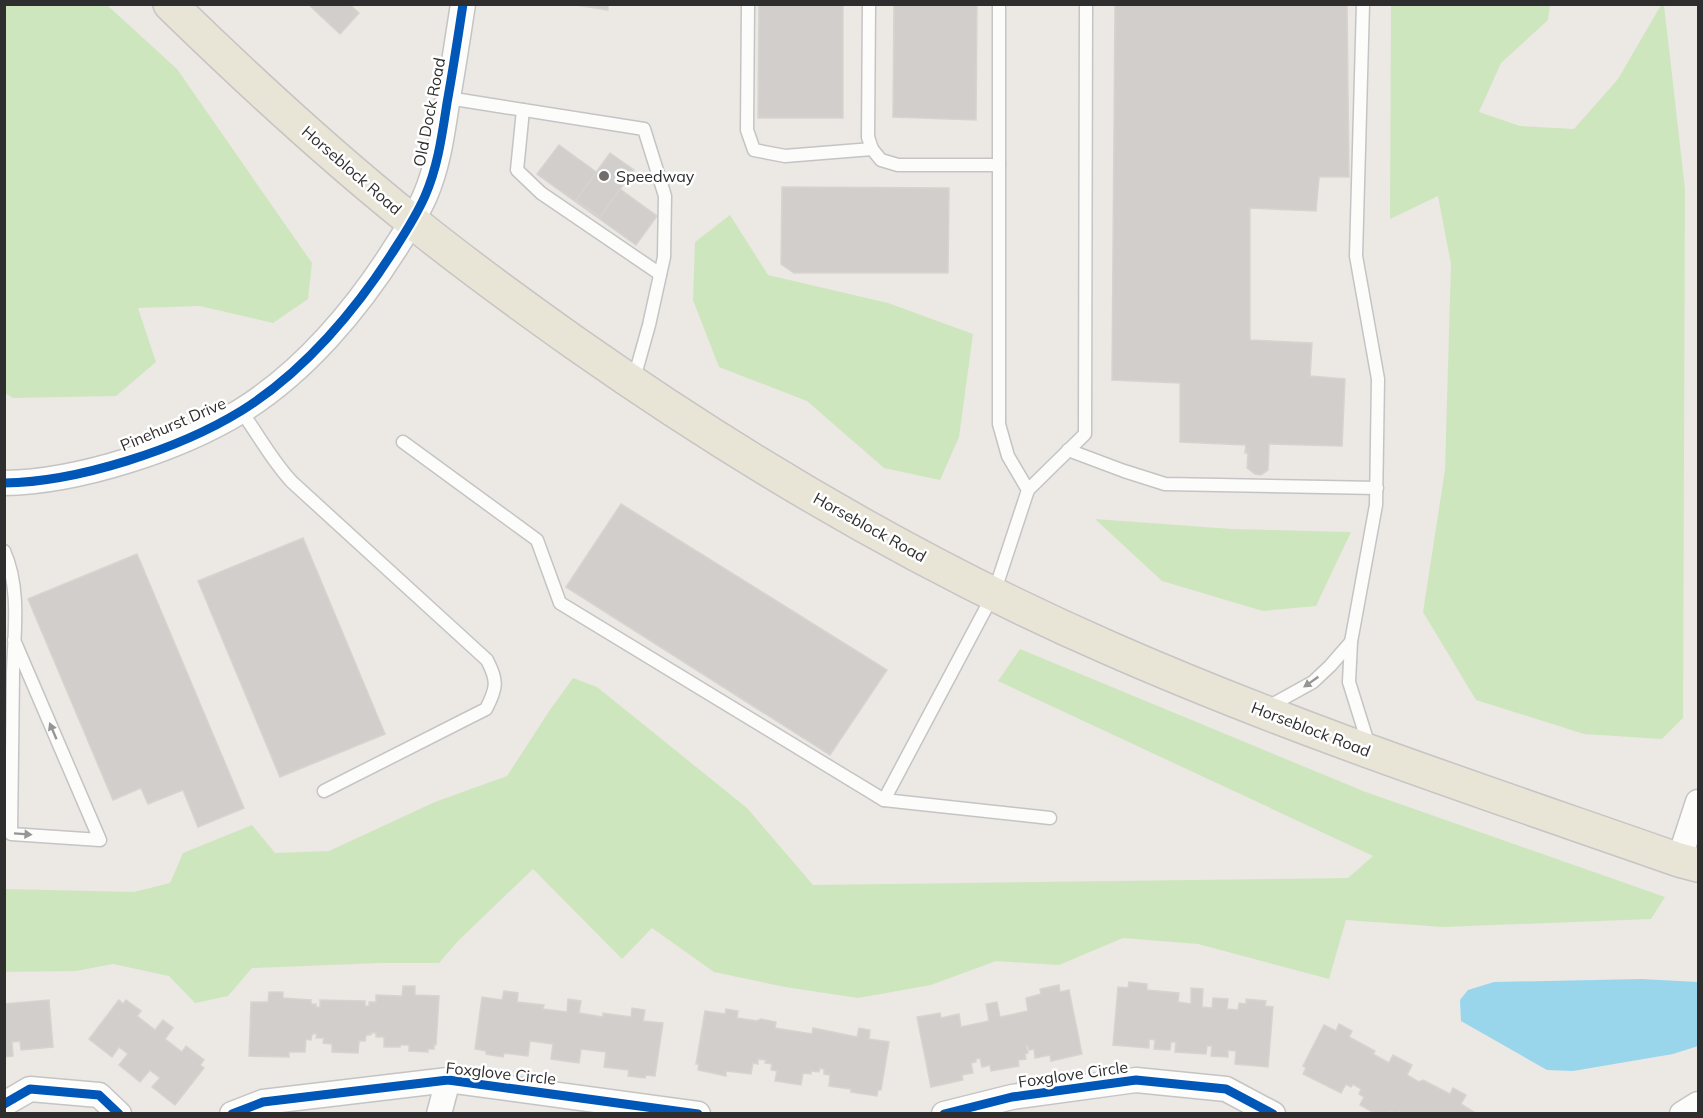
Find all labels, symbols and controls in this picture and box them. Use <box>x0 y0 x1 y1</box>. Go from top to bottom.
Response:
street label: Old Dock Road <box>409 56 449 168</box>
street label: Horseblock Road <box>298 121 406 219</box>
place label: Speedway <box>616 166 695 186</box>
marker: Speedway <box>597 169 611 183</box>
street label: Pinehurst Drive <box>117 393 229 455</box>
street label: Horseblock Road <box>810 488 930 566</box>
one-way arrow <box>1303 676 1319 688</box>
street label: Horseblock Road <box>1249 697 1373 761</box>
one-way arrow <box>48 722 58 740</box>
one-way arrow <box>14 830 33 839</box>
street label: Foxglove Circle <box>1017 1056 1129 1092</box>
street label: Foxglove Circle <box>445 1057 557 1089</box>

